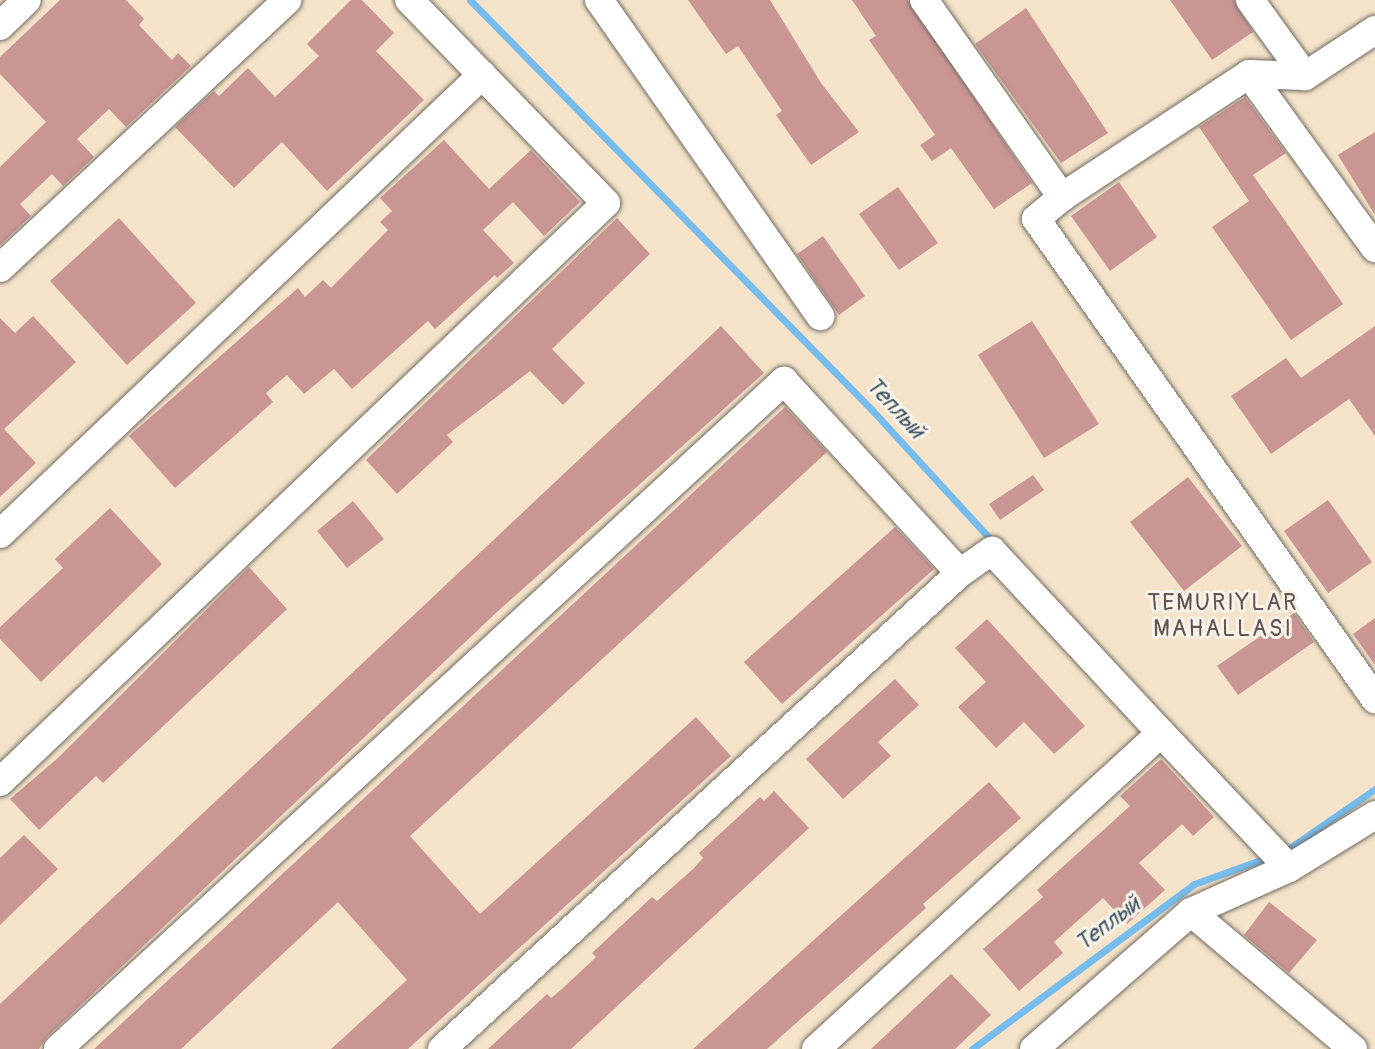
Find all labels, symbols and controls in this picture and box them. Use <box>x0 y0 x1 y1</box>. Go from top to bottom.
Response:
water label: Теплый <box>860 372 930 444</box>
district label: TEMURIYLAR MAHALLASI <box>1149 589 1297 643</box>
water label: Теплый <box>1070 891 1146 957</box>

